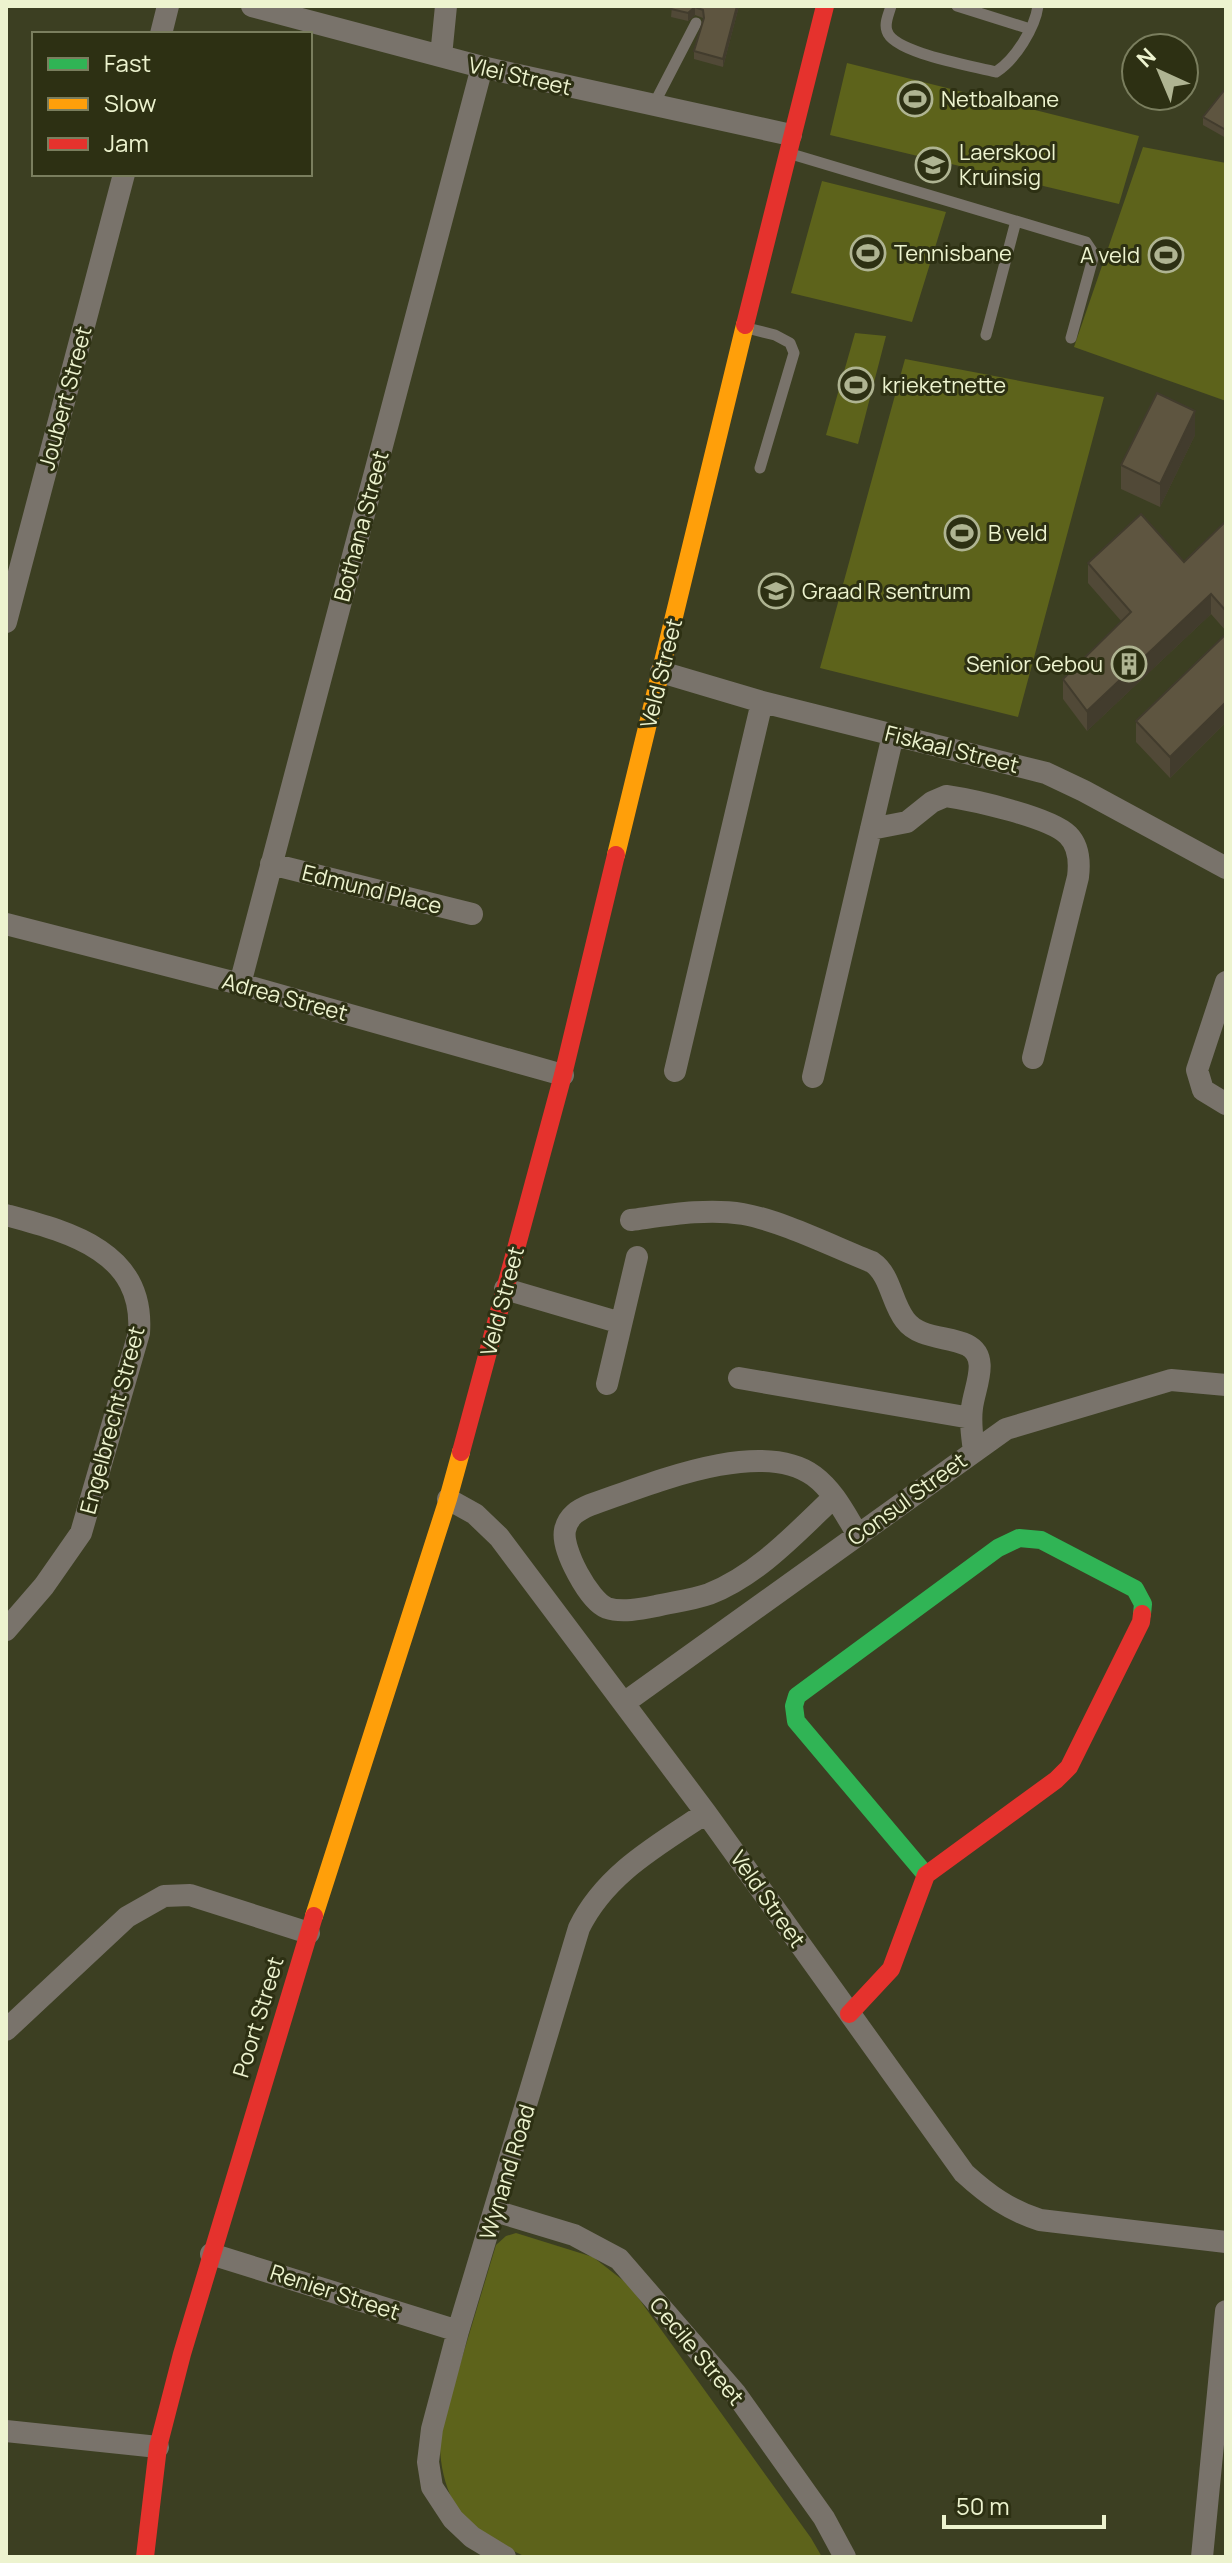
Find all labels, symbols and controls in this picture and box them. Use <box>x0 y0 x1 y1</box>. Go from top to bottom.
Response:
legend <box>32 32 312 176</box>
north arrow <box>1120 32 1200 112</box>
text: N <box>1130 41 1162 74</box>
text: Fast <box>104 46 151 79</box>
street label: Vlei Street <box>465 50 575 102</box>
sports icon: Netbalbane <box>896 80 934 118</box>
place label: Netbalbane <box>941 84 1059 114</box>
text: Slow <box>104 86 157 119</box>
text: Jam <box>104 126 149 159</box>
place label: Laerskool Kruinsig <box>959 137 1056 192</box>
school or university icon: Laerskool Kruinsig <box>914 146 952 184</box>
sports icon: Tennisbane <box>849 234 887 272</box>
sports icon: A veld <box>1147 236 1185 274</box>
place label: Tennisbane <box>894 238 1012 268</box>
place label: A veld <box>1080 240 1140 270</box>
street label: Joubert Street <box>31 323 99 473</box>
sports icon: krieketnette <box>837 366 875 404</box>
place label: krieketnette <box>882 370 1006 400</box>
street label: Bothana Street <box>326 447 396 605</box>
sports icon: B veld <box>943 514 981 552</box>
place label: B veld <box>988 518 1048 548</box>
school or university icon: Graad R sentrum <box>757 572 795 610</box>
place label: Graad R sentrum <box>802 576 971 606</box>
street label: Veld Street <box>633 615 689 731</box>
building icon: Senior Gebou <box>1110 645 1148 683</box>
place label: Senior Gebou <box>966 649 1103 679</box>
street label: Fiskaal Street <box>882 718 1022 780</box>
street label: Edmund Place <box>299 857 445 921</box>
street label: Adrea Street <box>219 966 351 1028</box>
street label: Veld Street <box>473 1243 531 1359</box>
street label: Engelbrecht Street <box>72 1323 152 1517</box>
street label: Consul Street <box>841 1445 973 1552</box>
street label: Veld Street <box>724 1845 813 1954</box>
street label: Poort Street <box>225 1953 291 2081</box>
street label: Wynand Road <box>472 2101 542 2243</box>
street label: Renier Street <box>266 2257 404 2327</box>
street label: Cecile Street <box>643 2291 751 2412</box>
scale bar <box>944 2479 1104 2529</box>
text: 50 m <box>956 2489 1010 2522</box>

